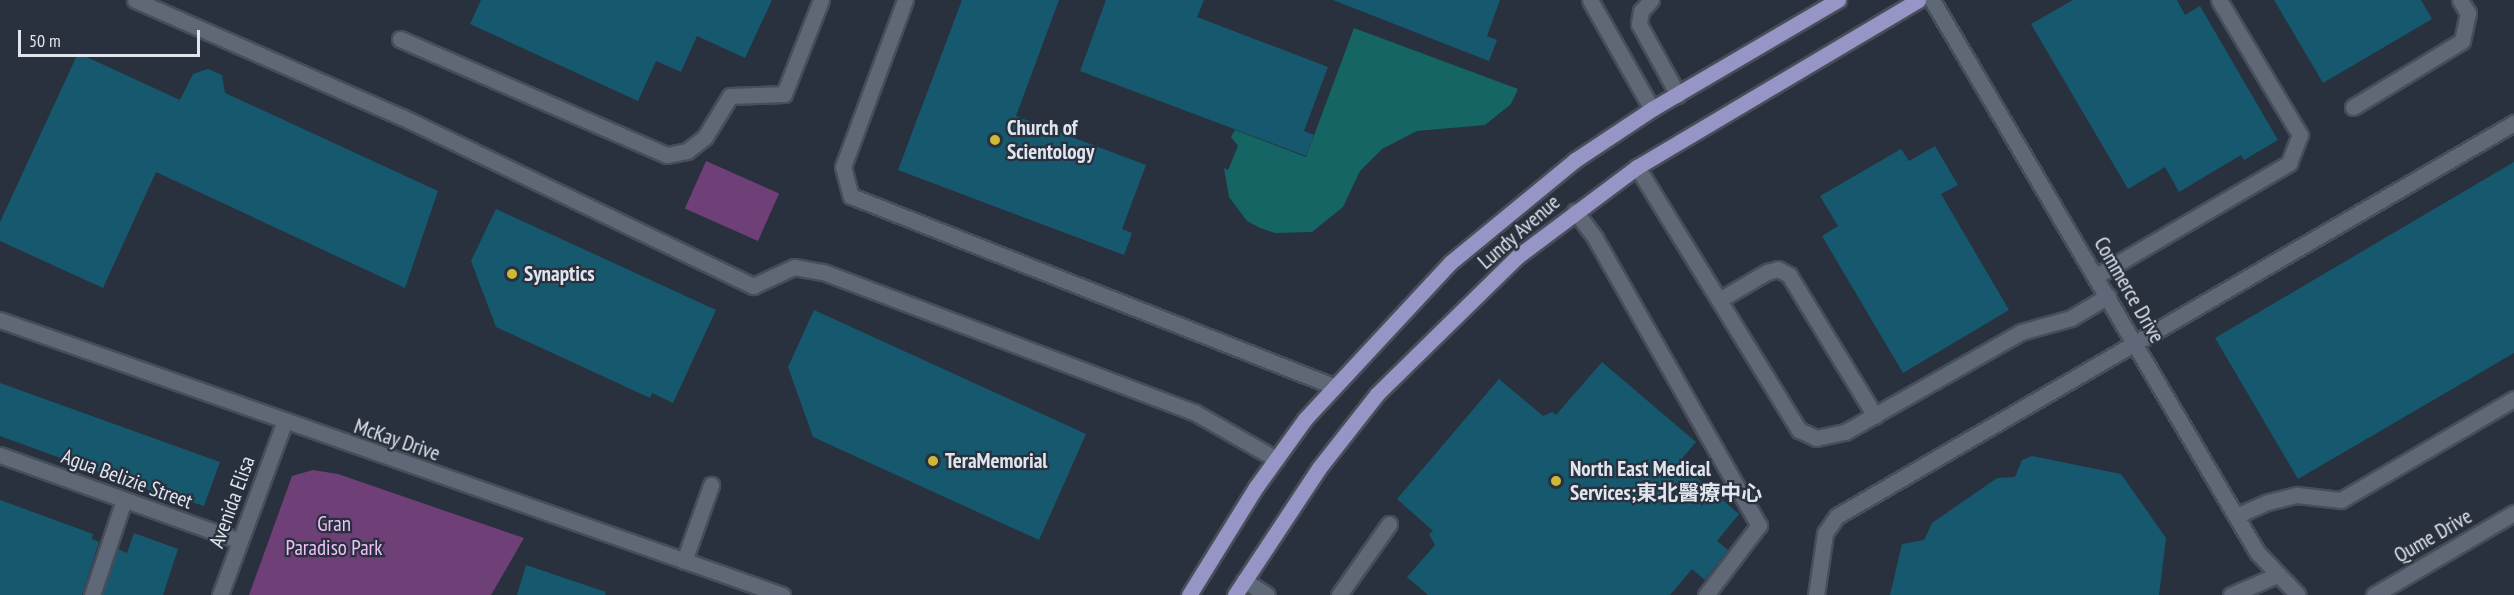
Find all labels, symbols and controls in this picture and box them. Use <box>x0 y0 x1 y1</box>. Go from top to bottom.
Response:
scale bar <box>21 18 202 56</box>
text: 50 m <box>29 29 61 52</box>
place label: Church of Scientology <box>1007 115 1094 165</box>
marker: Church of Scientology <box>988 133 1002 147</box>
street label: Lundy Avenue <box>1473 189 1565 275</box>
street label: Commerce Drive <box>2089 232 2169 348</box>
place label: Synaptics <box>524 261 595 287</box>
marker: Synaptics <box>505 267 519 281</box>
street label: McKay Drive <box>351 413 443 467</box>
street label: Agua Belizie Street <box>58 444 196 514</box>
place label: TeraMemorial <box>945 448 1047 474</box>
street label: Avenida Elisa <box>204 453 260 551</box>
marker: TeraMemorial <box>926 454 940 468</box>
place label: North East Medical Services;東北醫療中心 <box>1570 456 1762 506</box>
marker: North East Medical Services;東北醫療中心 <box>1547 472 1565 490</box>
street label: Qume Drive <box>2390 504 2476 568</box>
park label: Gran Paradiso Park <box>286 511 382 561</box>

